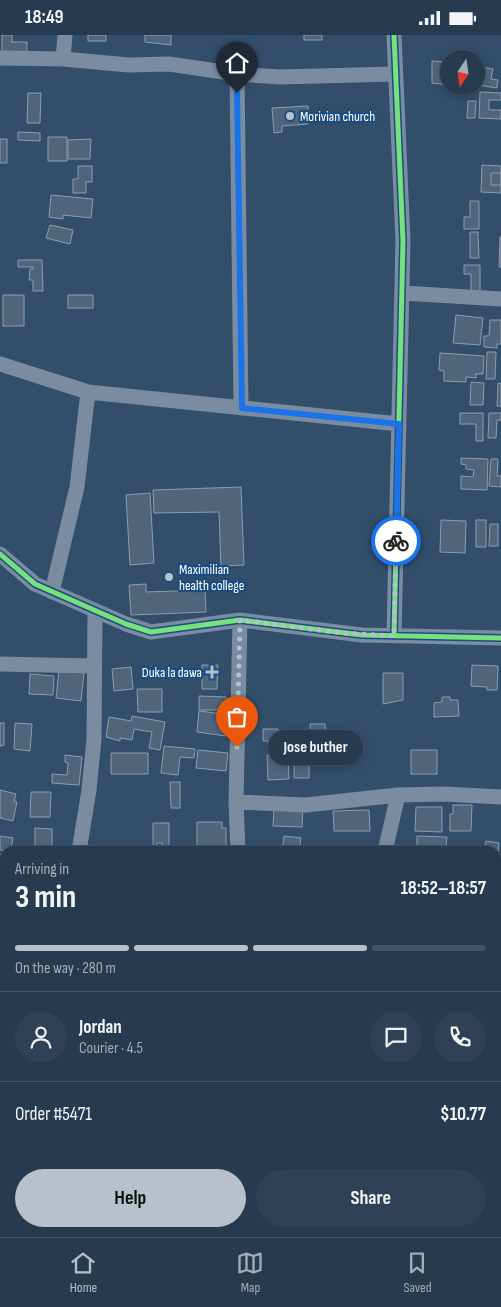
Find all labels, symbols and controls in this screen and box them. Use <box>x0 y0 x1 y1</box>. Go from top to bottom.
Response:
text: 18:49 <box>25 6 64 29</box>
pin <box>216 42 258 93</box>
icon: home <box>223 49 251 77</box>
north arrow <box>440 50 485 95</box>
map controls <box>440 50 485 95</box>
place label: Morivian church <box>300 108 375 125</box>
marker: Morivian church <box>284 110 296 122</box>
courier <box>371 516 421 566</box>
icon: bike <box>382 527 410 555</box>
place label: Maximilian health college <box>179 561 244 594</box>
marker: Maximilian health college <box>163 571 175 583</box>
place label: Duka la dawa <box>142 664 202 681</box>
marker: Duka la dawa <box>206 666 218 678</box>
pin <box>216 696 258 747</box>
icon: bag <box>223 703 251 731</box>
callout: Jose buther <box>267 729 362 765</box>
text: Jose buther <box>283 738 348 757</box>
text: Arriving in <box>15 860 69 879</box>
text: 18:52–18:57 <box>400 877 486 900</box>
text: 3 min <box>15 878 76 917</box>
text: On the way · 280 m <box>15 959 116 978</box>
button: person <box>15 1011 67 1063</box>
button: chat <box>370 1011 422 1063</box>
button: phone <box>434 1011 486 1063</box>
text: Jordan <box>79 1016 122 1039</box>
text: Courier · 4.5 <box>79 1039 143 1058</box>
text: Order #5471 <box>15 1103 92 1126</box>
text: $10.77 <box>440 1103 486 1126</box>
button: Help <box>15 1169 246 1227</box>
button: Share <box>256 1169 486 1227</box>
tab: Home <box>69 1249 97 1296</box>
tab: Map <box>236 1249 264 1296</box>
tab: Saved <box>403 1249 431 1296</box>

